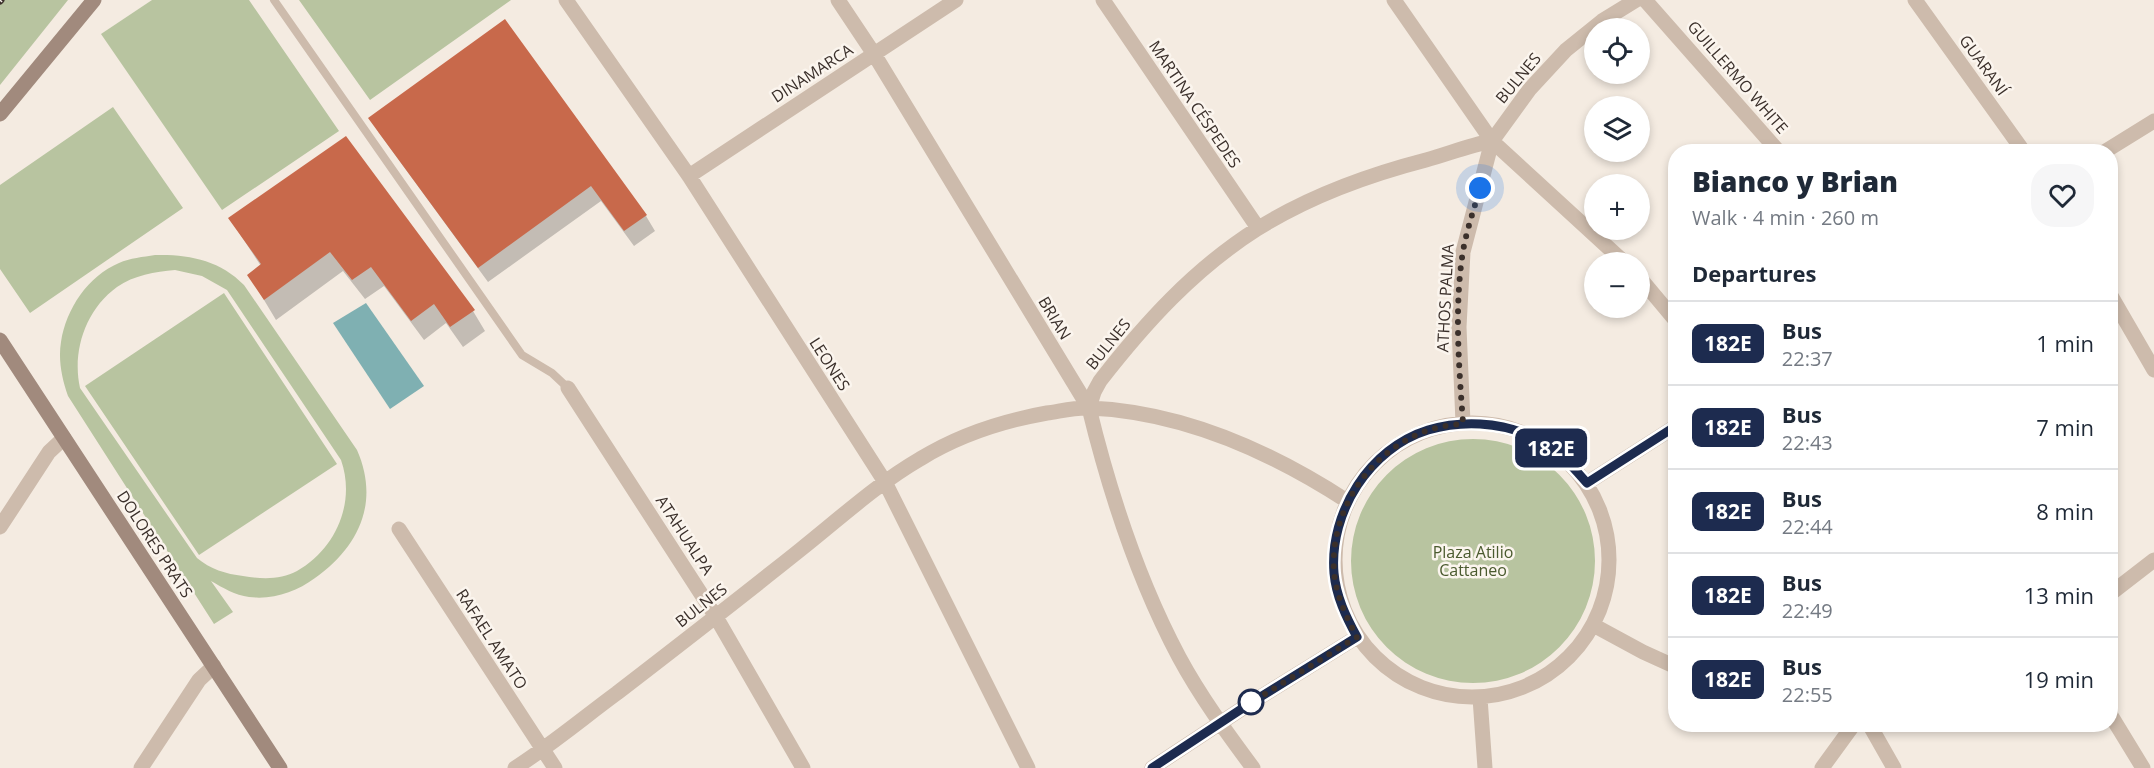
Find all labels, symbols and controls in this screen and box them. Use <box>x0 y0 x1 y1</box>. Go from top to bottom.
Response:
street label: GUILLERMO WHITE <box>1683 16 1793 138</box>
map controls <box>1584 18 1650 318</box>
button: locate <box>1584 18 1650 84</box>
street label: GUARANÍ <box>1955 30 2014 100</box>
street label: MARTINA CÉSPEDES <box>1144 36 1246 172</box>
street label: DINAMARCA <box>767 38 858 108</box>
street label: BULNES <box>1490 48 1546 108</box>
button: layers <box>1584 96 1650 162</box>
text: Bianco y Brian <box>1692 162 1898 200</box>
button: heart <box>2031 164 2094 227</box>
your location <box>1465 173 1495 203</box>
button: + <box>1584 174 1650 240</box>
text: Walk · 4 min · 260 m <box>1692 204 1879 231</box>
street label: ATHOS PALMA <box>1431 242 1459 353</box>
button: − <box>1584 252 1650 318</box>
text: Departures <box>1692 258 1816 288</box>
street label: BRIAN <box>1034 292 1076 344</box>
street label: BULNES <box>1081 314 1136 374</box>
text: Bus <box>1782 315 1822 345</box>
text: 1 min <box>2036 328 2094 358</box>
text: 182E <box>1704 329 1752 357</box>
street label: LEONES <box>805 333 856 395</box>
text: 22:37 <box>1782 345 1833 372</box>
text: Bus <box>1782 399 1822 429</box>
text: 7 min <box>2036 412 2094 442</box>
text: 182E <box>1704 413 1752 441</box>
line badge: 182E <box>1509 428 1593 468</box>
text: 22:43 <box>1782 429 1833 456</box>
text: 182E <box>1527 434 1575 462</box>
text: Bus <box>1782 483 1822 513</box>
street label: DOLORES PRATS <box>112 486 198 602</box>
street label: ATAHUALPA <box>651 491 719 580</box>
text: 8 min <box>2036 496 2094 526</box>
text: 182E <box>1704 497 1752 525</box>
text: 22:44 <box>1782 513 1833 540</box>
park label: Plaza Atilio Cattaneo <box>1433 541 1513 581</box>
text: Bus <box>1782 567 1822 597</box>
street label: BULNES <box>671 578 732 632</box>
text: 13 min <box>2024 580 2094 610</box>
text: 182E <box>1704 581 1752 609</box>
street label: RAFAEL AMATO <box>451 585 533 693</box>
text: 22:49 <box>1782 597 1833 624</box>
text: Bus <box>1782 651 1822 681</box>
text: 19 min <box>2024 664 2094 694</box>
text: 182E <box>1704 665 1752 693</box>
text: 22:55 <box>1782 681 1833 708</box>
unlabelled marker <box>1238 689 1264 715</box>

